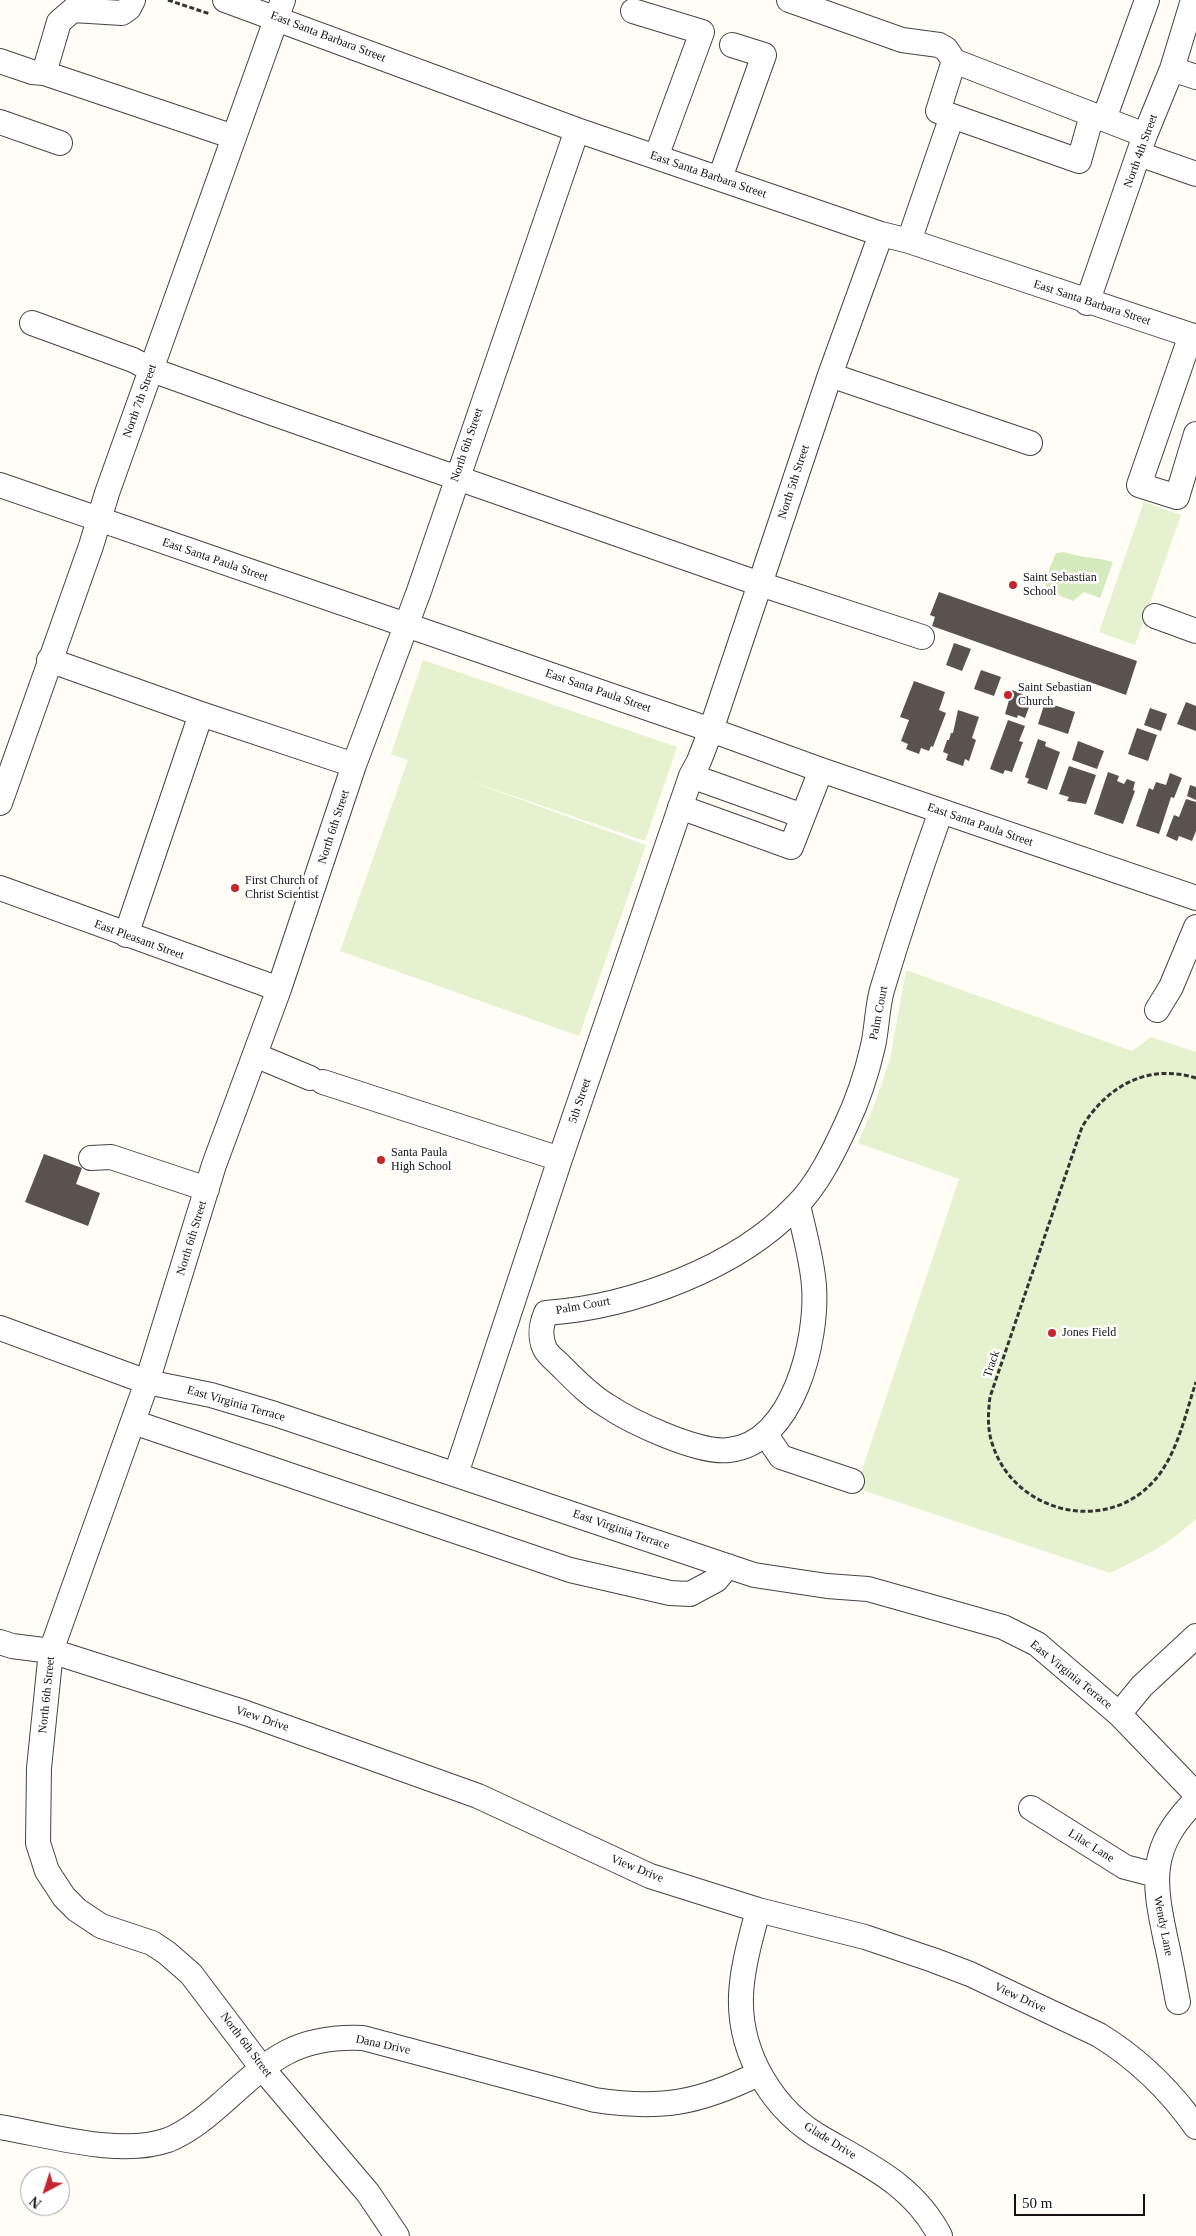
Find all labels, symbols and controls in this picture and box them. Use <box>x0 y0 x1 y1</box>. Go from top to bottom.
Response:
street label: East Santa Barbara Street <box>268 8 388 66</box>
street label: North 4th Street <box>1121 112 1161 190</box>
street label: East Santa Barbara Street <box>648 148 768 202</box>
street label: East Santa Barbara Street <box>1032 277 1152 329</box>
street label: North 7th Street <box>120 362 160 440</box>
street label: North 6th Street <box>448 406 486 484</box>
street label: North 5th Street <box>775 443 813 521</box>
street label: East Santa Paula Street <box>160 535 270 585</box>
place label: Saint Sebastian School <box>1023 571 1097 599</box>
marker: Saint Sebastian School <box>1007 579 1019 591</box>
street label: East Santa Paula Street <box>543 666 653 716</box>
place label: Saint Sebastian Church <box>1018 681 1092 709</box>
marker: Saint Sebastian Church <box>1002 689 1014 701</box>
street label: North 6th Street <box>315 788 353 866</box>
street label: East Santa Paula Street <box>925 800 1035 850</box>
place label: First Church of Christ Scientist <box>245 874 319 902</box>
marker: First Church of Christ Scientist <box>229 882 241 894</box>
street label: East Pleasant Street <box>92 917 186 963</box>
street label: Palm Court <box>867 985 891 1041</box>
street label: 5th Street <box>566 1077 594 1125</box>
place label: Santa Paula High School <box>391 1146 451 1174</box>
marker: Santa Paula High School <box>375 1154 387 1166</box>
street label: North 6th Street <box>174 1199 210 1277</box>
street label: Palm Court <box>555 1294 611 1318</box>
place label: Jones Field <box>1062 1326 1116 1340</box>
marker: Jones Field <box>1046 1327 1058 1339</box>
street label: Track <box>981 1349 1003 1379</box>
street label: East Virginia Terrace <box>185 1383 287 1425</box>
street label: East Virginia Terrace <box>571 1507 671 1553</box>
street label: East Virginia Terrace <box>1027 1637 1115 1713</box>
street label: North 6th Street <box>36 1656 58 1734</box>
street label: View Drive <box>233 1703 291 1735</box>
street label: Lilac Lane <box>1065 1826 1117 1866</box>
street label: View Drive <box>609 1852 665 1886</box>
street label: Wendy Lane <box>1150 1895 1176 1957</box>
street label: View Drive <box>992 1980 1048 2016</box>
street label: North 6th Street <box>217 2010 275 2080</box>
street label: Dana Drive <box>354 2032 412 2058</box>
street label: Glade Drive <box>801 2119 859 2163</box>
north arrow <box>20 2166 70 2216</box>
scale bar <box>1016 2184 1147 2216</box>
text: N <box>27 2193 44 2211</box>
text: 50 m <box>1022 2195 1052 2211</box>

